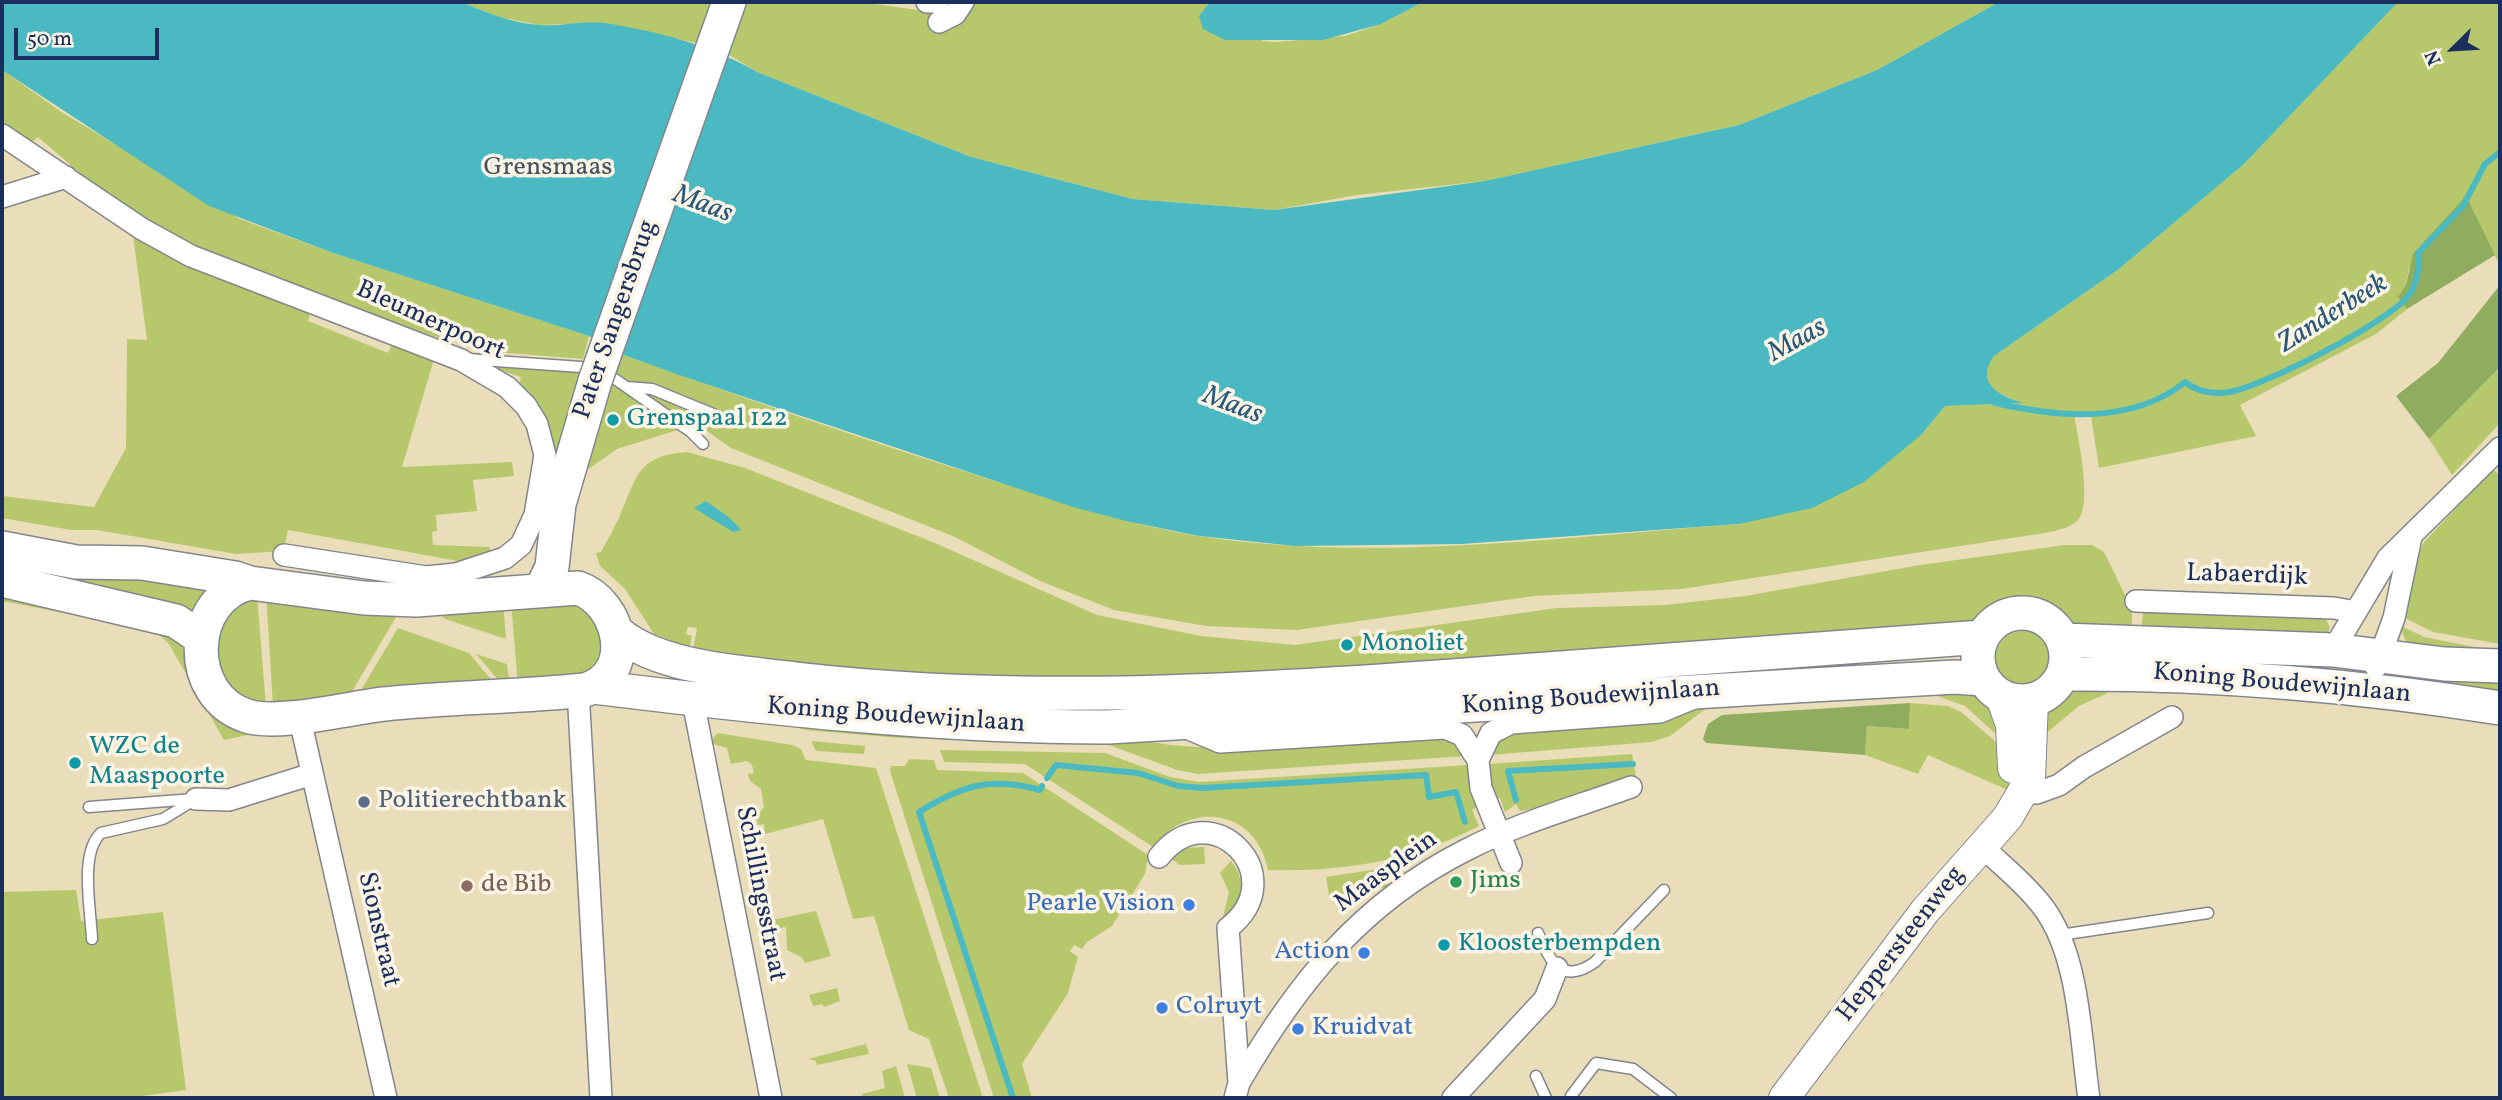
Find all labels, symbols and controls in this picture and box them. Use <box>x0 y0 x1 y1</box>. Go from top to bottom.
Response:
scale bar <box>18 14 163 58</box>
north arrow <box>2418 14 2488 84</box>
text: 50 m <box>27 25 72 54</box>
text: N <box>2419 46 2449 69</box>
park label: Grensmaas <box>484 153 612 185</box>
water label: Maas <box>668 179 736 233</box>
street label: Pater Sangersbrug <box>568 216 666 424</box>
water label: Zanderbeek <box>2273 268 2395 362</box>
street label: Bleumerpoort <box>351 275 509 369</box>
water label: Maas <box>1763 313 1833 371</box>
water label: Maas <box>1198 380 1266 434</box>
place label: Grenspaal 122 <box>627 404 788 436</box>
marker: Grenspaal 122 <box>605 412 621 428</box>
street label: Labaerdijk <box>2186 559 2308 595</box>
place label: Monoliet <box>1361 629 1465 661</box>
marker: Monoliet <box>1339 637 1355 653</box>
street label: Koning Boudewijnlaan <box>2152 658 2412 712</box>
street label: Koning Boudewijnlaan <box>1461 674 1721 724</box>
street label: Koning Boudewijnlaan <box>766 692 1026 742</box>
place label: WZC de Maaspoorte <box>89 732 225 794</box>
marker: WZC de Maaspoorte <box>67 755 83 771</box>
place label: Politierechtbank <box>378 786 567 818</box>
marker: Politierechtbank <box>356 794 372 810</box>
street label: Schillingsstraat <box>727 804 791 984</box>
street label: Maasplein <box>1330 825 1444 921</box>
street label: Heppersteenweg <box>1831 861 1973 1029</box>
place label: Jims <box>1470 866 1521 898</box>
street label: Sionstraat <box>349 869 405 991</box>
place label: de Bib <box>481 870 551 902</box>
marker: Jims <box>1448 874 1464 890</box>
marker: de Bib <box>459 878 475 894</box>
place label: Pearle Vision <box>1026 889 1175 921</box>
marker: Pearle Vision <box>1181 897 1197 913</box>
place label: Kloosterbempden <box>1458 929 1661 961</box>
place label: Action <box>1274 937 1350 969</box>
marker: Kloosterbempden <box>1436 937 1452 953</box>
marker: Action <box>1356 945 1372 961</box>
place label: Colruyt <box>1176 992 1262 1024</box>
marker: Colruyt <box>1154 1000 1170 1016</box>
place label: Kruidvat <box>1312 1013 1413 1045</box>
marker: Kruidvat <box>1290 1021 1306 1037</box>

